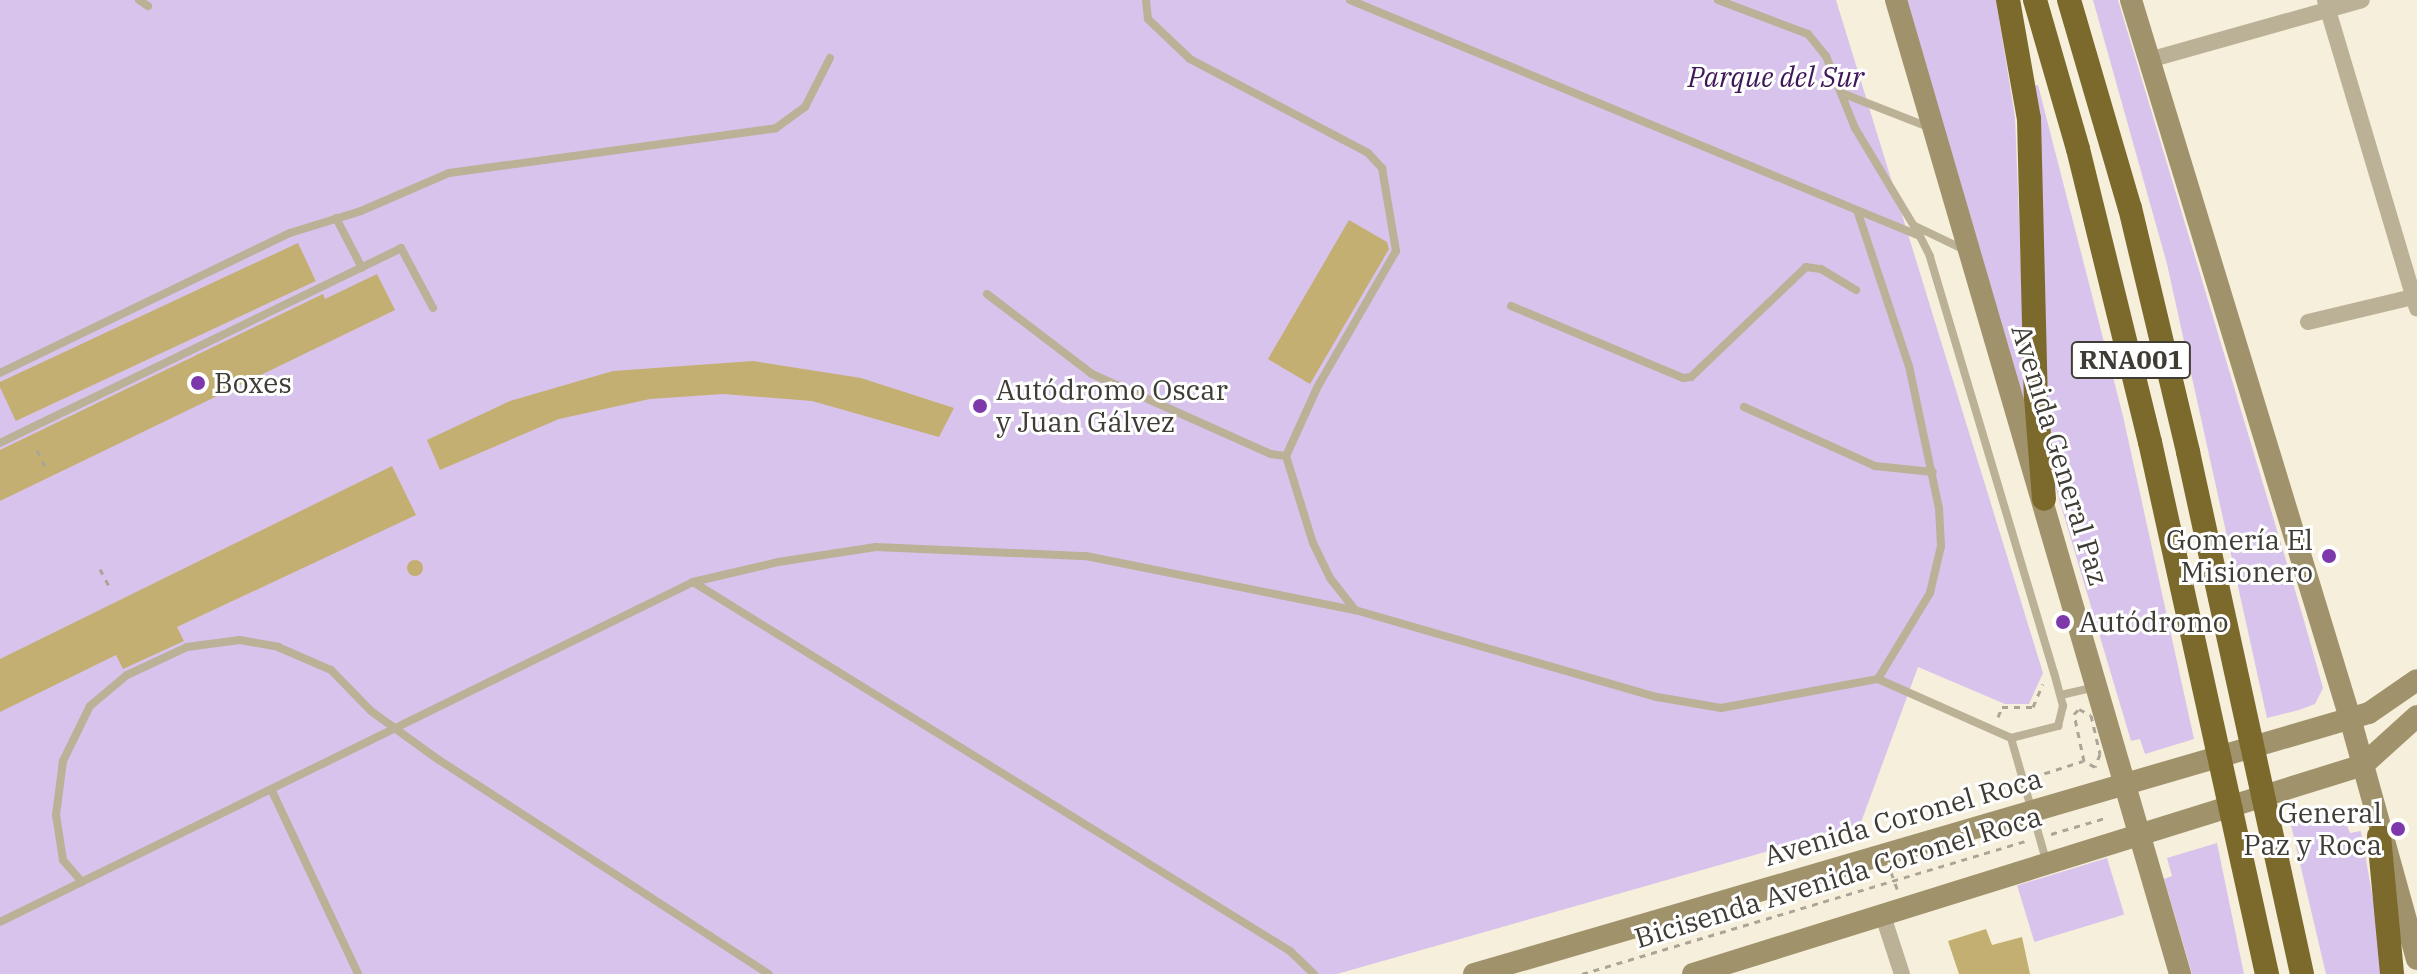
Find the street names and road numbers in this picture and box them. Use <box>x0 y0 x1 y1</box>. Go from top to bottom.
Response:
street label: Avenida General Paz <box>2004 321 2116 589</box>
road number: RNA001 <box>2069 338 2193 382</box>
street label: Avenida Coronel Roca <box>1760 761 2046 873</box>
street label: Bicisenda Avenida Coronel Roca <box>1630 799 2046 955</box>

